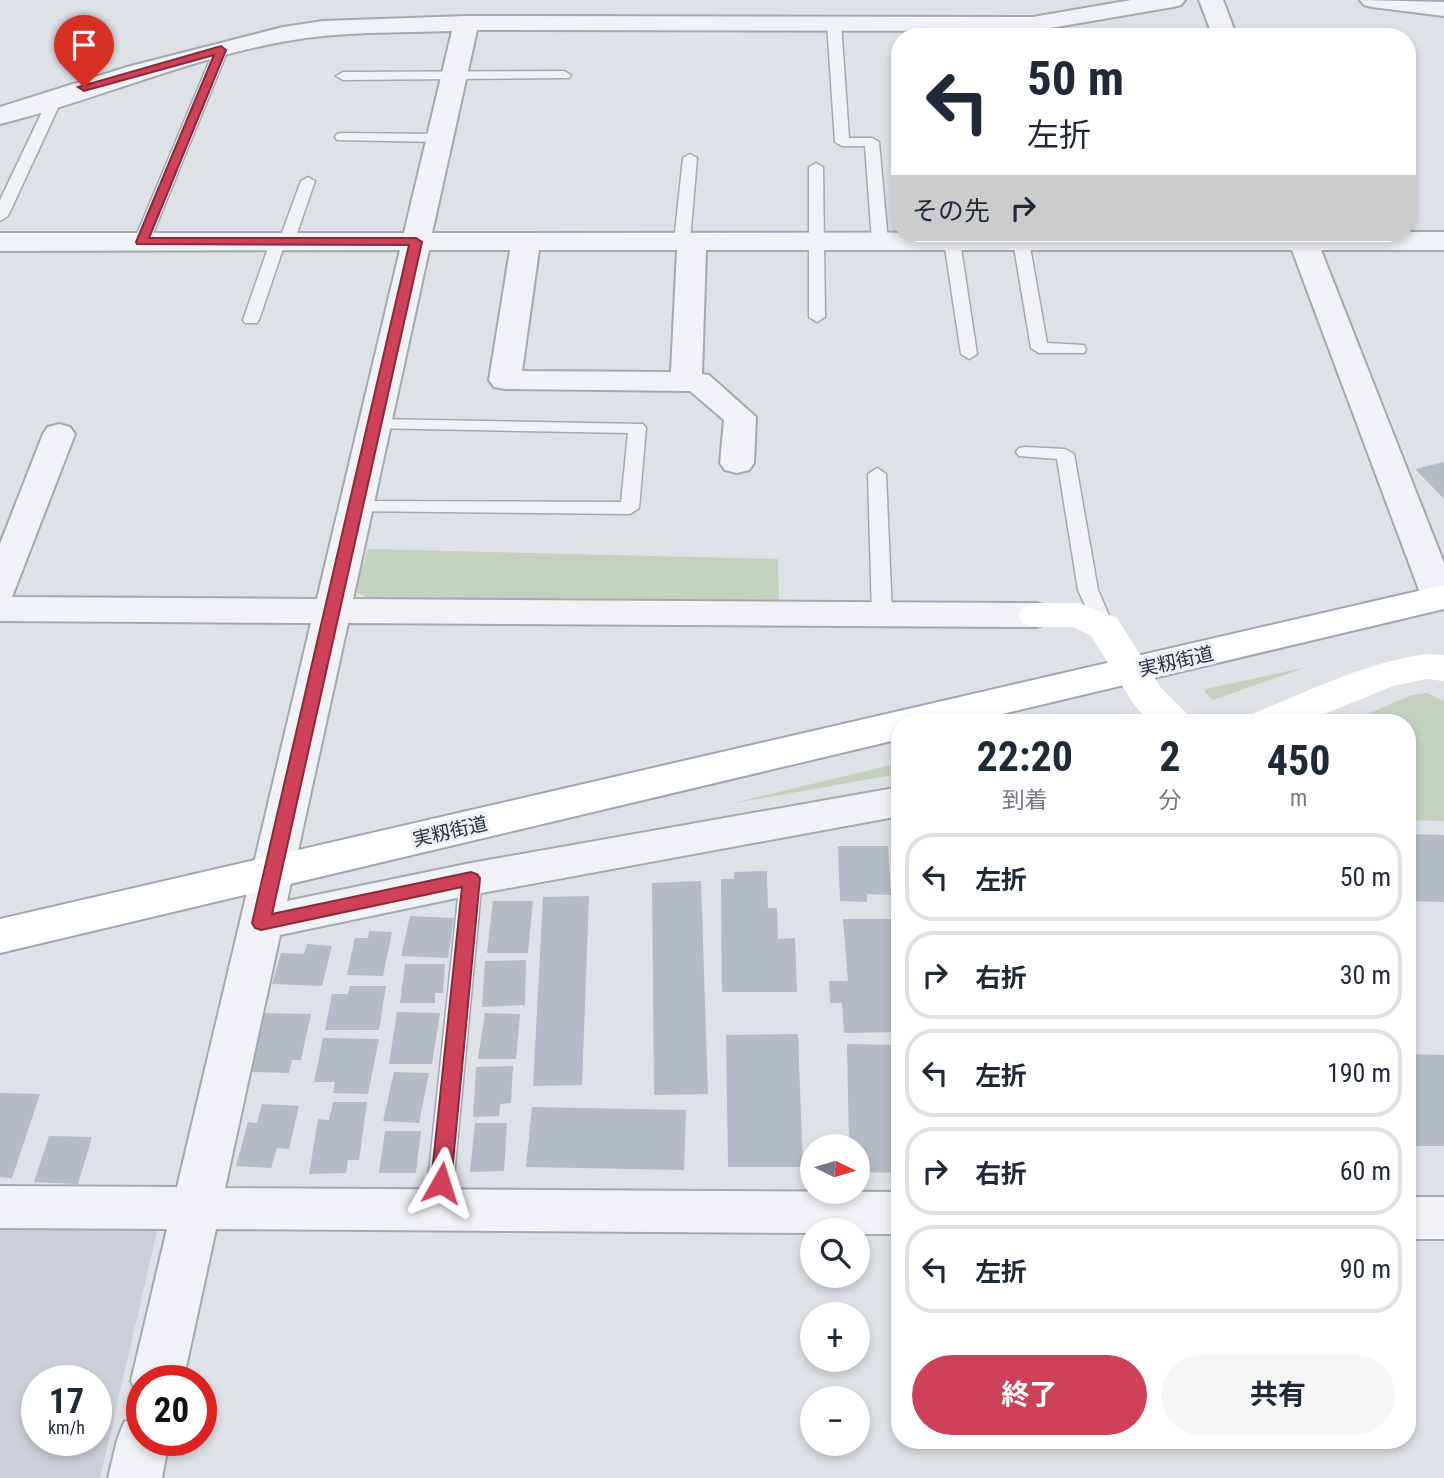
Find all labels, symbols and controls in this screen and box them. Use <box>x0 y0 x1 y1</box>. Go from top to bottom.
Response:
pin <box>54 15 114 87</box>
icon: arrive <box>65 26 103 64</box>
text: 50 m <box>1027 50 1124 107</box>
icon: left <box>912 56 1003 147</box>
text: 左折 <box>1027 116 1091 154</box>
icon: right <box>1004 189 1042 227</box>
text: その先 <box>912 196 990 226</box>
street label: 実籾街道 <box>1136 642 1216 681</box>
text: 22:20 <box>976 732 1073 781</box>
text: 2 <box>1159 732 1180 781</box>
text: 450 <box>1267 736 1330 785</box>
text: m <box>1290 785 1307 812</box>
text: 到着 <box>1002 787 1048 814</box>
text: 分 <box>1158 787 1181 814</box>
street label: 実籾街道 <box>410 812 490 851</box>
icon: left <box>916 858 954 896</box>
text: 50 m <box>1340 862 1391 892</box>
text: 左折 <box>975 865 1027 895</box>
icon: right <box>916 956 954 994</box>
text: 30 m <box>1340 960 1391 990</box>
text: 右折 <box>975 963 1027 993</box>
icon: left <box>916 1054 954 1092</box>
text: 190 m <box>1327 1058 1391 1088</box>
text: 左折 <box>975 1061 1027 1091</box>
north arrow <box>800 1134 870 1204</box>
map controls <box>800 1134 870 1456</box>
position arrow <box>404 1146 478 1220</box>
icon: right <box>916 1152 954 1190</box>
text: 60 m <box>1340 1156 1391 1186</box>
text: 右折 <box>975 1159 1027 1189</box>
button: search <box>800 1218 870 1288</box>
icon: left <box>916 1250 954 1288</box>
text: 90 m <box>1340 1254 1391 1284</box>
text: 左折 <box>975 1257 1027 1287</box>
button: + <box>800 1302 870 1372</box>
button: 終了 <box>912 1355 1147 1435</box>
button: 共有 <box>1161 1355 1395 1435</box>
speed limit sign: 20 <box>126 1365 217 1456</box>
text: 17 <box>49 1381 84 1422</box>
button: − <box>800 1386 870 1456</box>
text: km/h <box>48 1417 85 1438</box>

